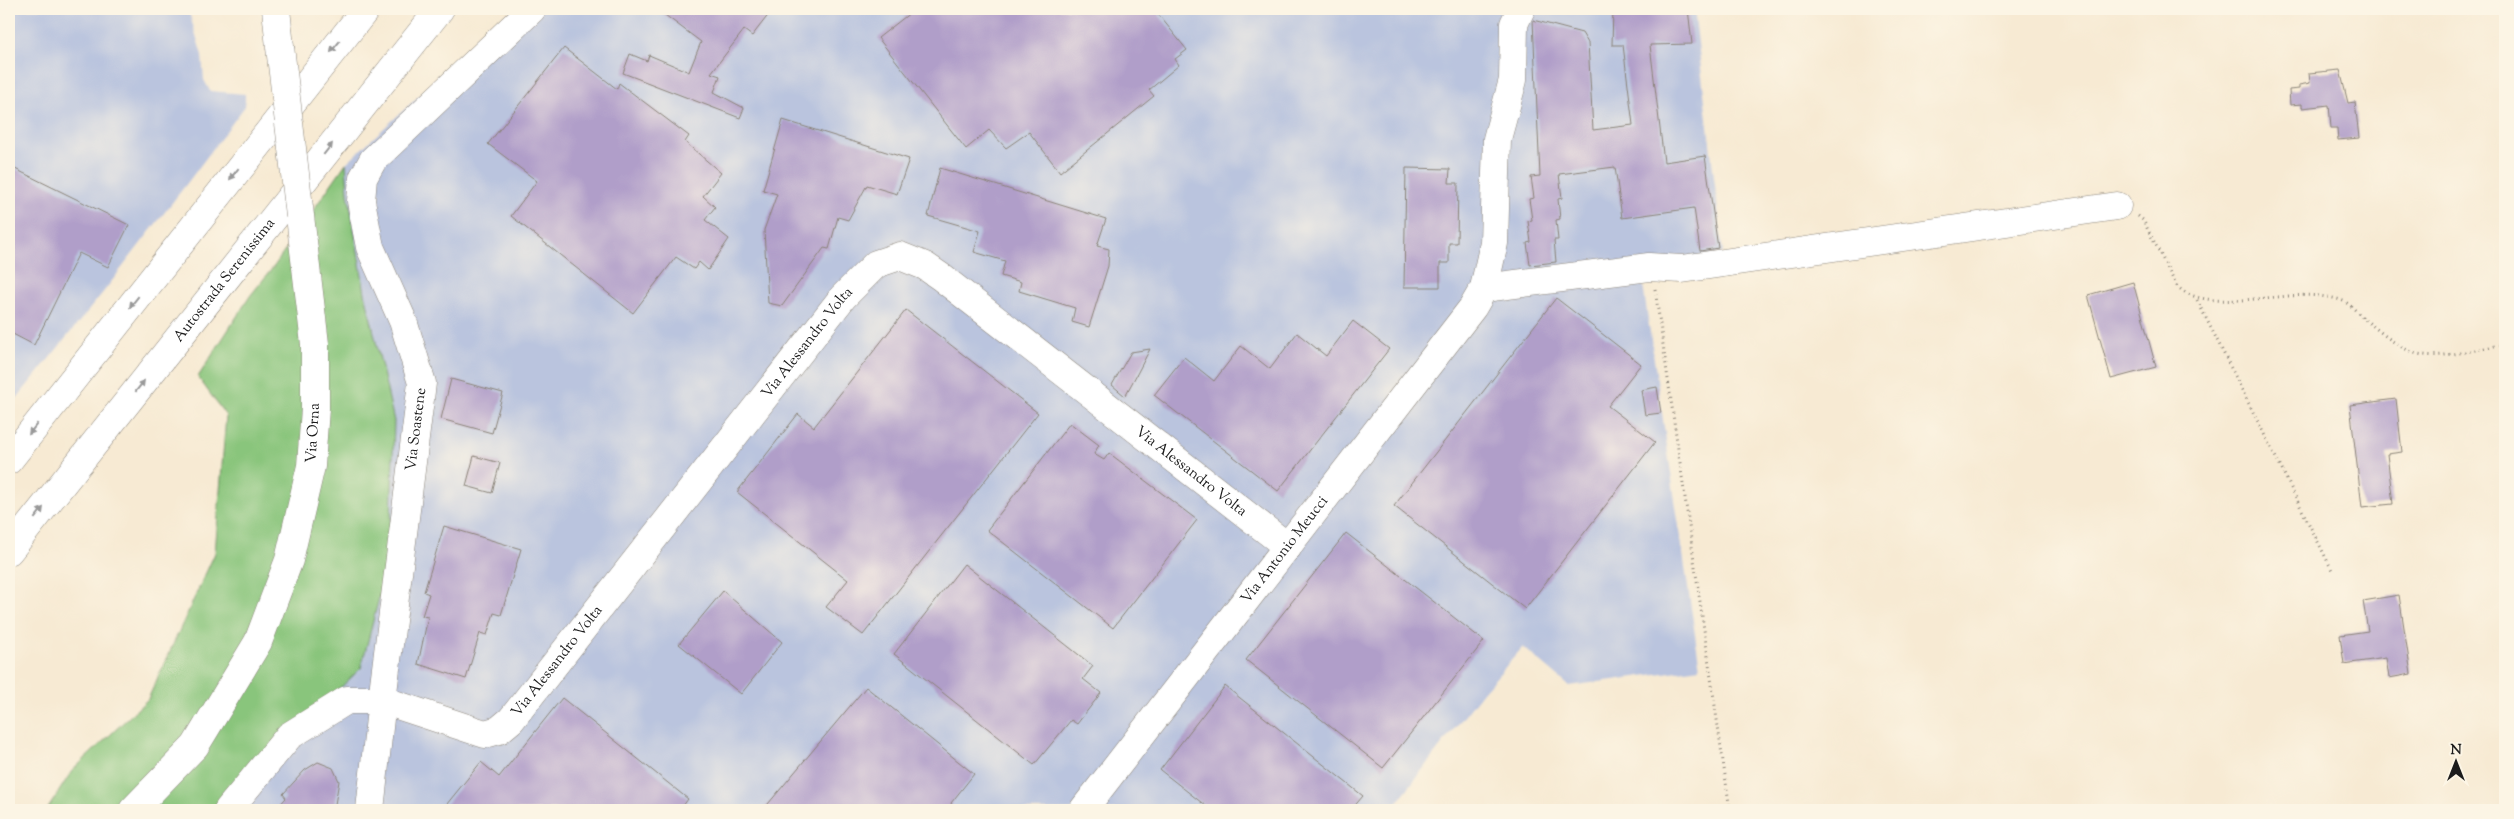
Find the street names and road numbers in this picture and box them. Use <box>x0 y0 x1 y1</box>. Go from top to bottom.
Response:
street label: Autostrada Serenissima <box>169 214 280 347</box>
street label: Via Alessandro Volta <box>757 282 858 403</box>
street label: Via Soastene <box>401 387 432 472</box>
street label: Via Orna <box>301 403 326 464</box>
street label: Via Alessandro Volta <box>1131 421 1251 522</box>
street label: Via Antonio Meucci <box>1236 492 1333 608</box>
street label: Via Alessandro Volta <box>507 601 608 721</box>

